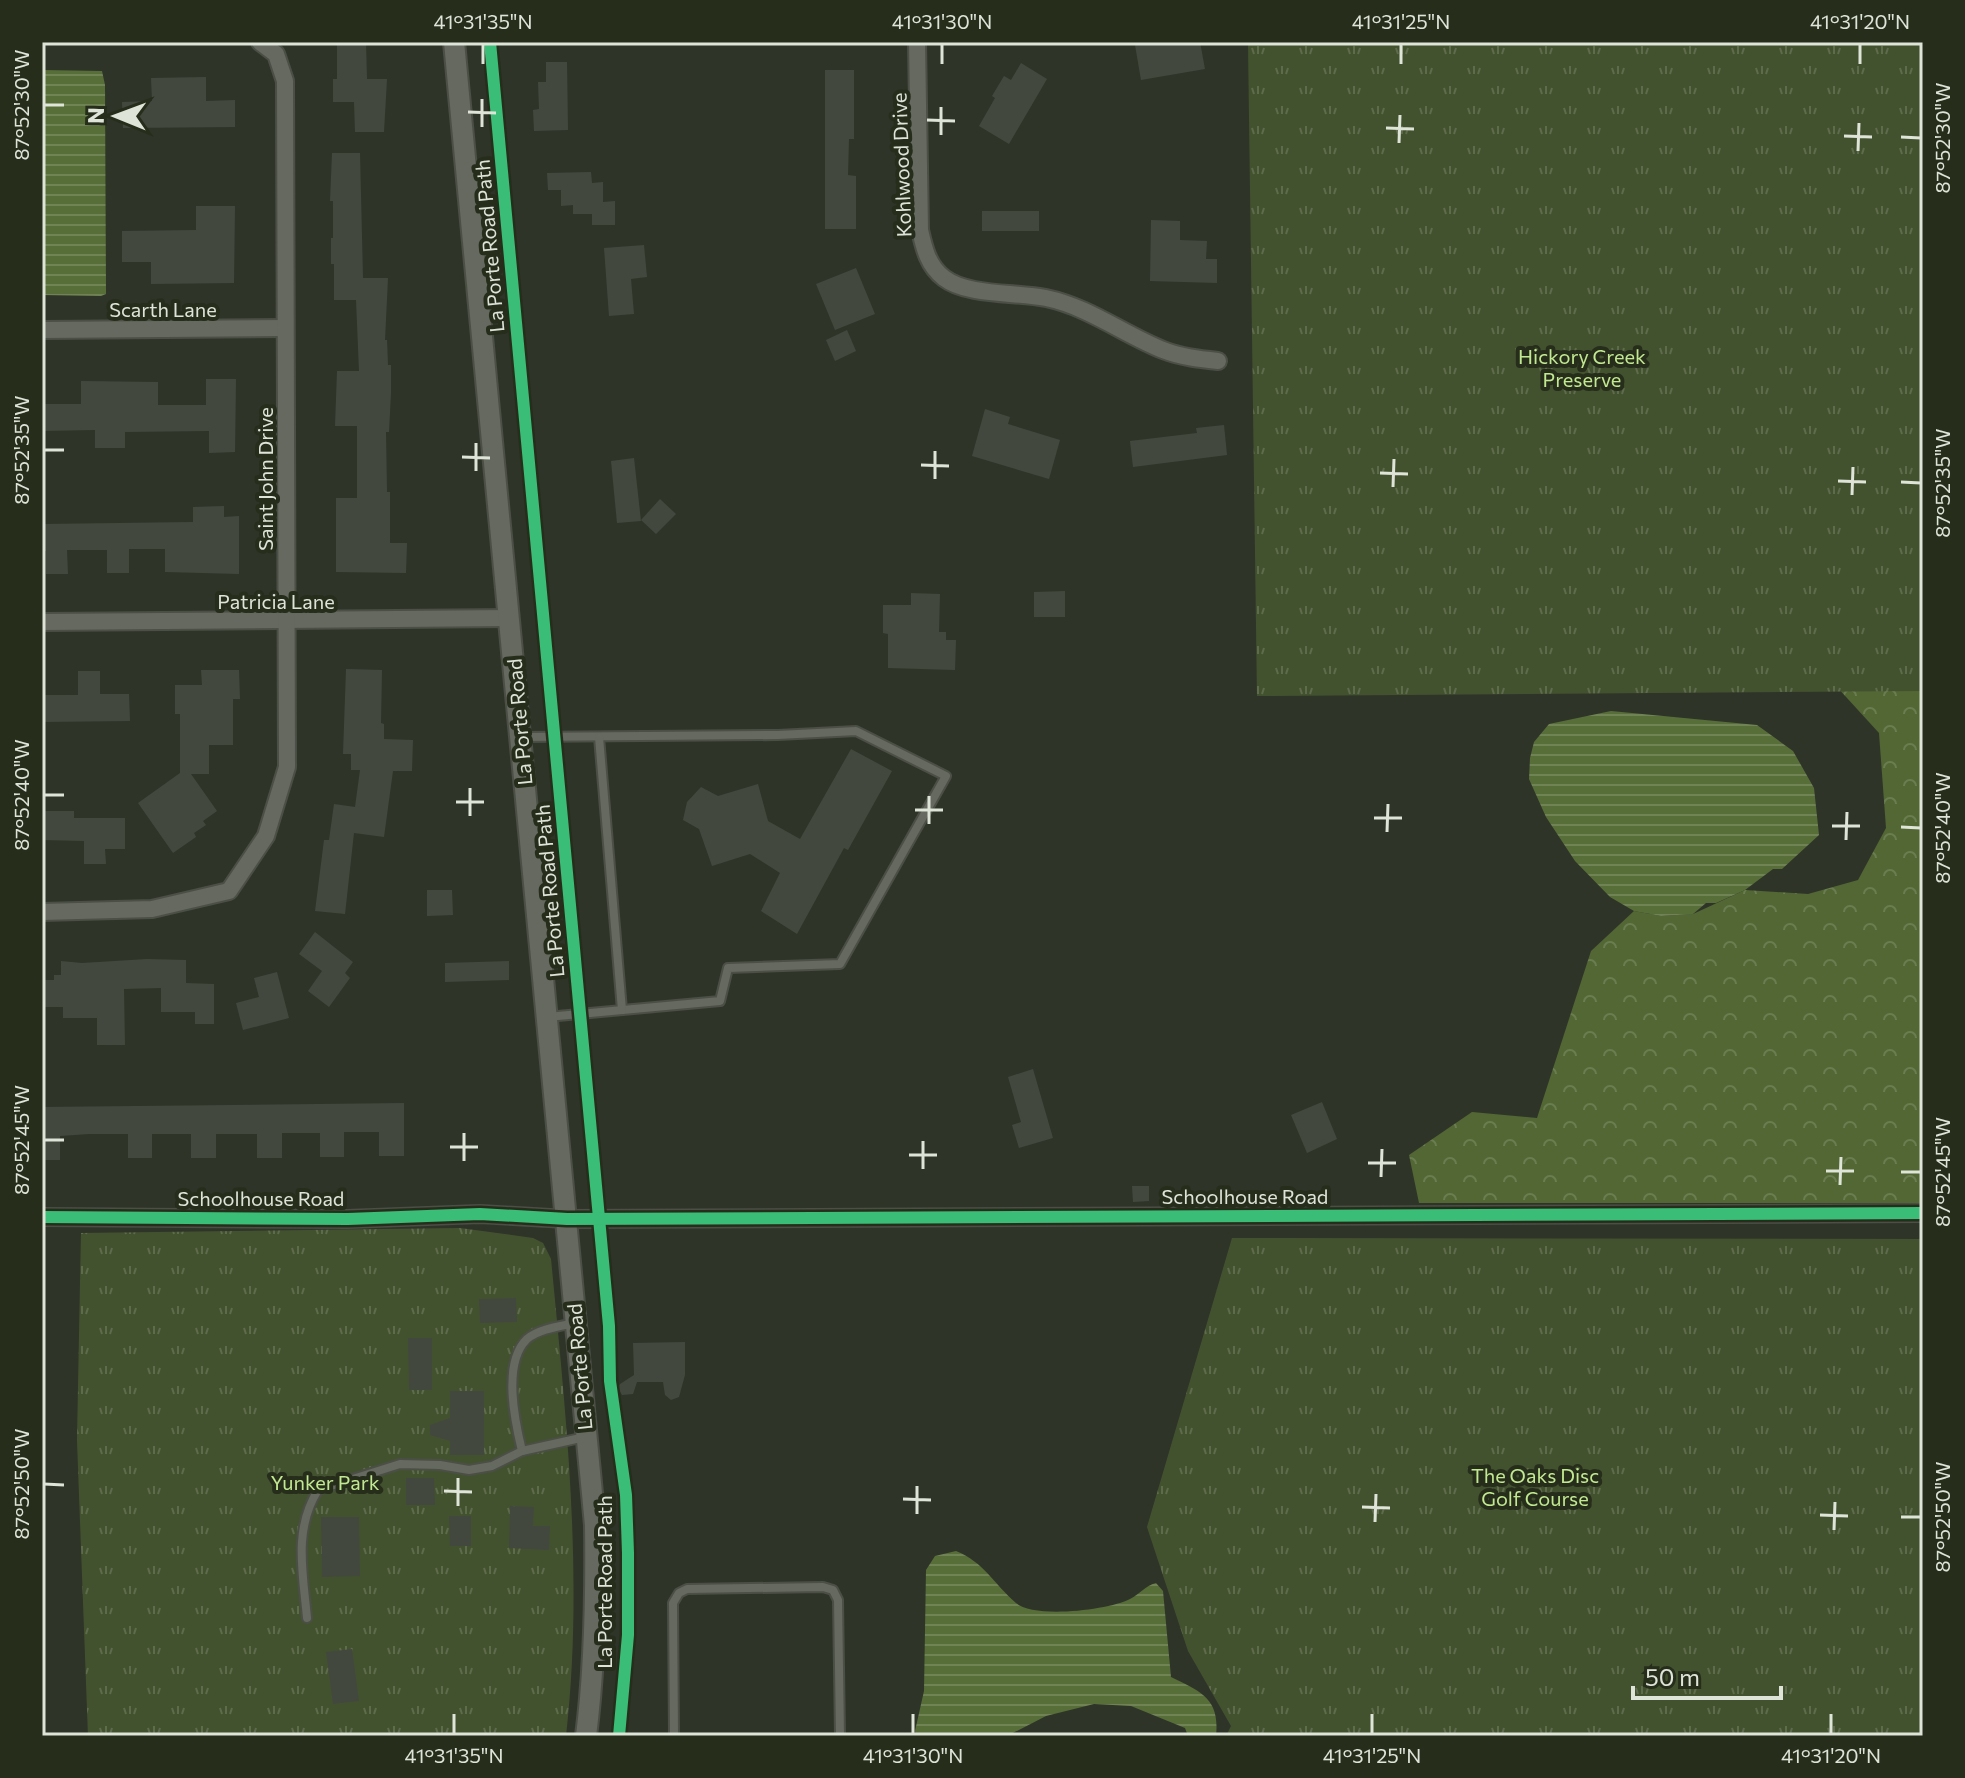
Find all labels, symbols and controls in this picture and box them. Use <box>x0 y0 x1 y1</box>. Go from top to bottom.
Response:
text: 41°31'35"N <box>434 9 532 33</box>
text: 41°31'30"N <box>892 9 992 33</box>
text: 41°31'25"N <box>1352 9 1450 33</box>
text: 41°31'20"N <box>1810 9 1910 33</box>
text: 87°52'30"W <box>9 49 33 161</box>
north arrow <box>76 76 156 156</box>
text: 87°52'30"W <box>1930 82 1954 194</box>
street label: Kohlwood Drive <box>886 92 916 238</box>
text: N <box>82 107 109 124</box>
street label: La Porte Road Path <box>469 159 509 333</box>
street label: Scarth Lane <box>109 297 217 321</box>
park label: Hickory Creek Preserve <box>1518 344 1646 391</box>
text: 87°52'35"W <box>9 395 33 505</box>
street label: Saint John Drive <box>253 407 277 551</box>
text: 87°52'35"W <box>1930 428 1954 538</box>
street label: Patricia Lane <box>217 589 335 613</box>
street label: La Porte Road <box>502 658 536 786</box>
text: 87°52'40"W <box>9 739 33 851</box>
text: 87°52'40"W <box>1930 772 1954 884</box>
street label: La Porte Road Path <box>529 804 569 978</box>
text: 87°52'45"W <box>9 1085 33 1195</box>
text: 87°52'45"W <box>1930 1117 1954 1227</box>
street label: Schoolhouse Road <box>1162 1184 1328 1208</box>
street label: Schoolhouse Road <box>178 1186 344 1210</box>
street label: La Porte Road <box>562 1303 596 1431</box>
text: 87°52'50"W <box>9 1428 33 1540</box>
text: 87°52'50"W <box>1930 1461 1954 1573</box>
park label: The Oaks Disc Golf Course <box>1471 1463 1599 1510</box>
park label: Yunker Park <box>270 1470 380 1494</box>
street label: La Porte Road Path <box>592 1495 616 1669</box>
scale bar <box>1633 1650 1781 1700</box>
text: 50 m <box>1645 1662 1700 1691</box>
text: 41°31'35"N <box>405 1743 503 1767</box>
text: 41°31'30"N <box>863 1743 963 1767</box>
text: 41°31'25"N <box>1323 1743 1421 1767</box>
text: 41°31'20"N <box>1781 1743 1881 1767</box>

